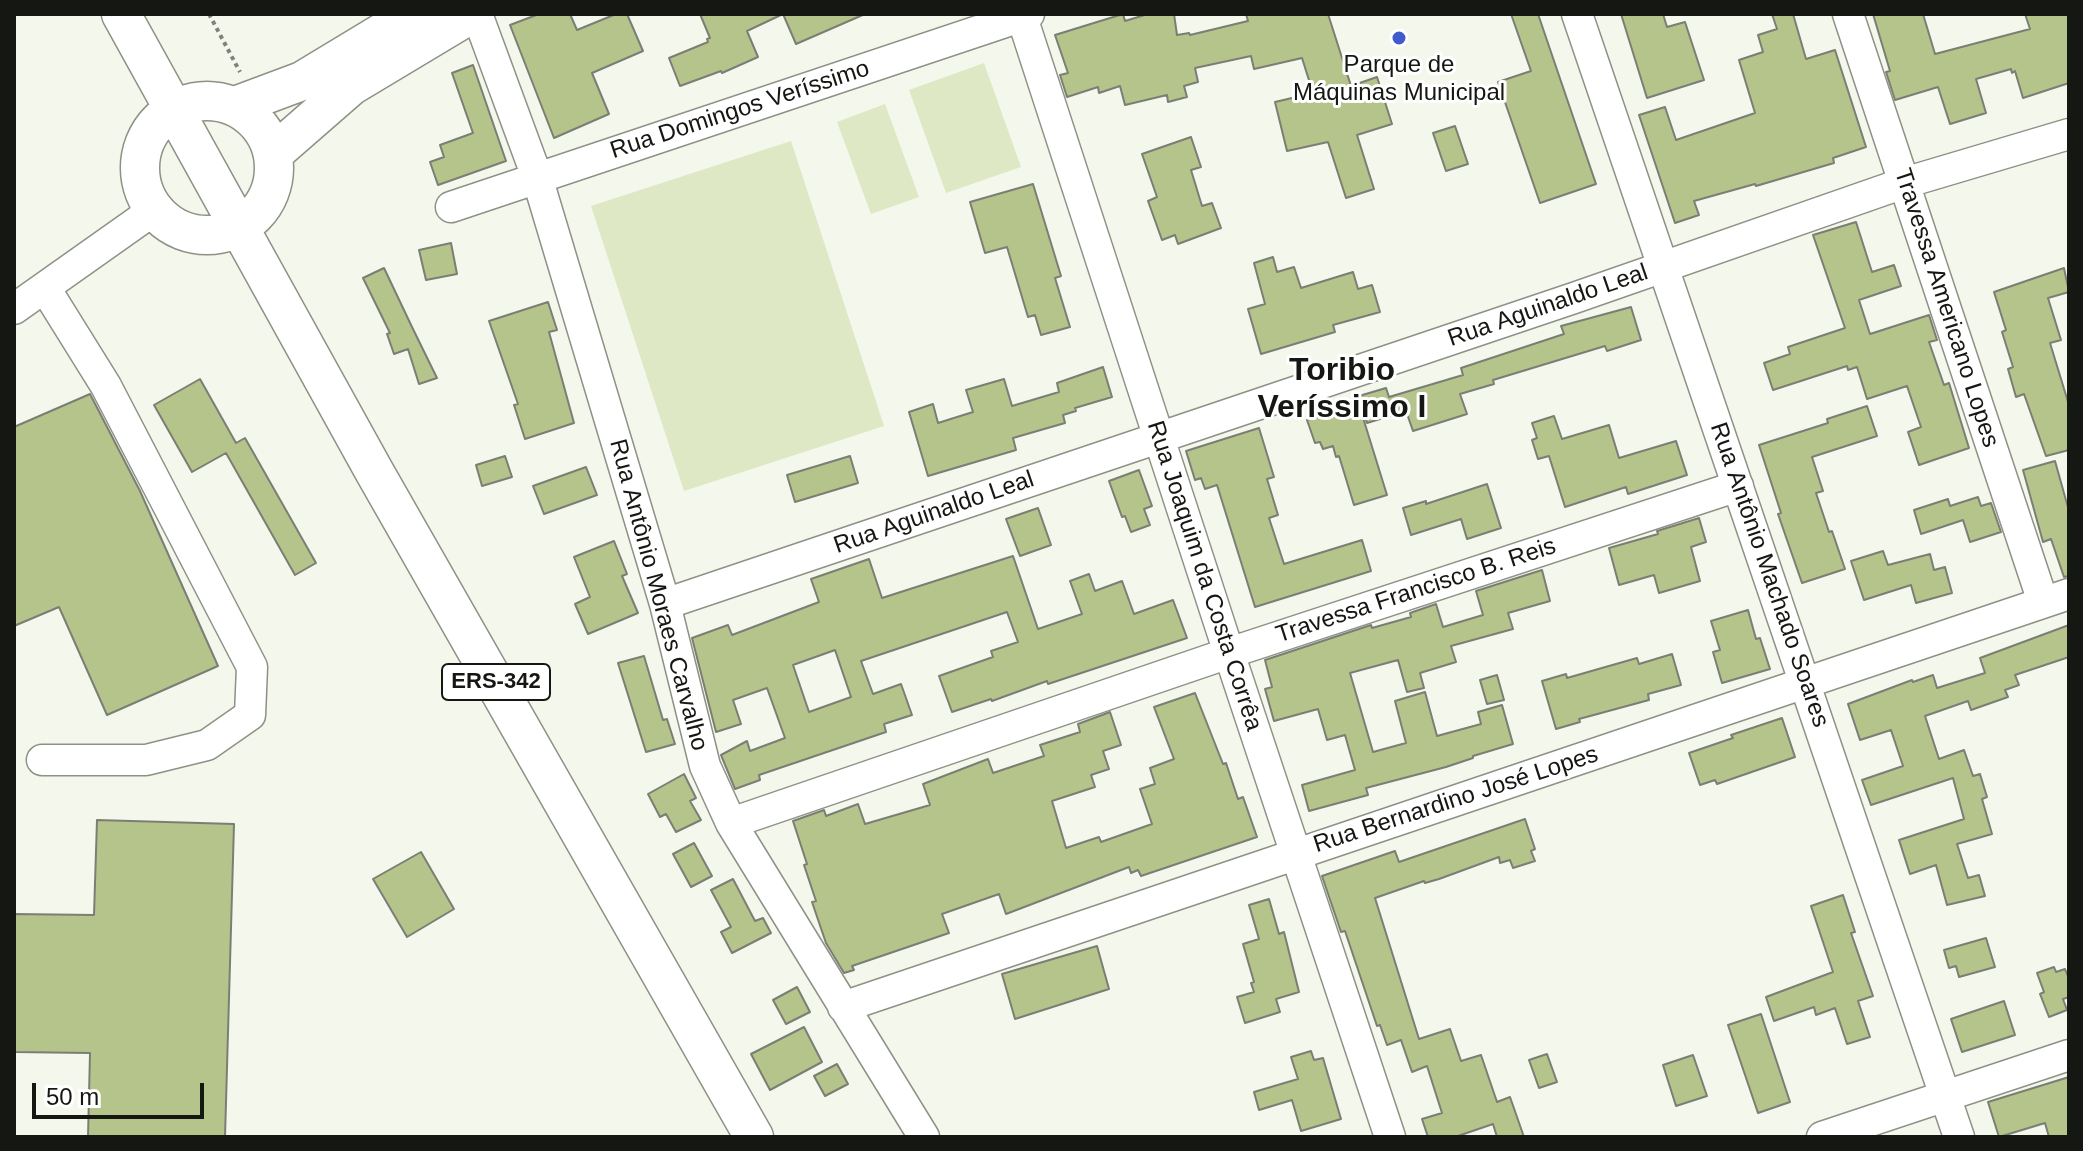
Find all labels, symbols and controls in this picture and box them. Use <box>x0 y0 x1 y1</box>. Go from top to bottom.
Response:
marker: Parque de Máquinas Municipal <box>1390 29 1408 47</box>
place label: Parque de Máquinas Municipal <box>1293 51 1505 107</box>
street label: Rua Domingos Veríssimo <box>607 54 873 166</box>
street label: Travessa Americano Lopes <box>1887 165 2005 451</box>
street label: Rua Aguinaldo Leal <box>1444 258 1652 354</box>
district label: Toribio Veríssimo I <box>1258 352 1426 427</box>
street label: Rua Joaquim da Costa Corrêa <box>1140 417 1268 735</box>
street label: Rua Antônio Machado Soares <box>1703 419 1835 731</box>
street label: Rua Antônio Moraes Carvalho <box>602 436 714 754</box>
street label: Rua Aguinaldo Leal <box>830 465 1038 561</box>
street label: Travessa Francisco B. Reis <box>1272 532 1560 650</box>
road number: ERS-342 <box>442 664 550 700</box>
street label: Rua Bernardino José Lopes <box>1310 740 1602 860</box>
scale bar <box>36 1067 208 1117</box>
text: 50 m <box>46 1083 99 1110</box>

